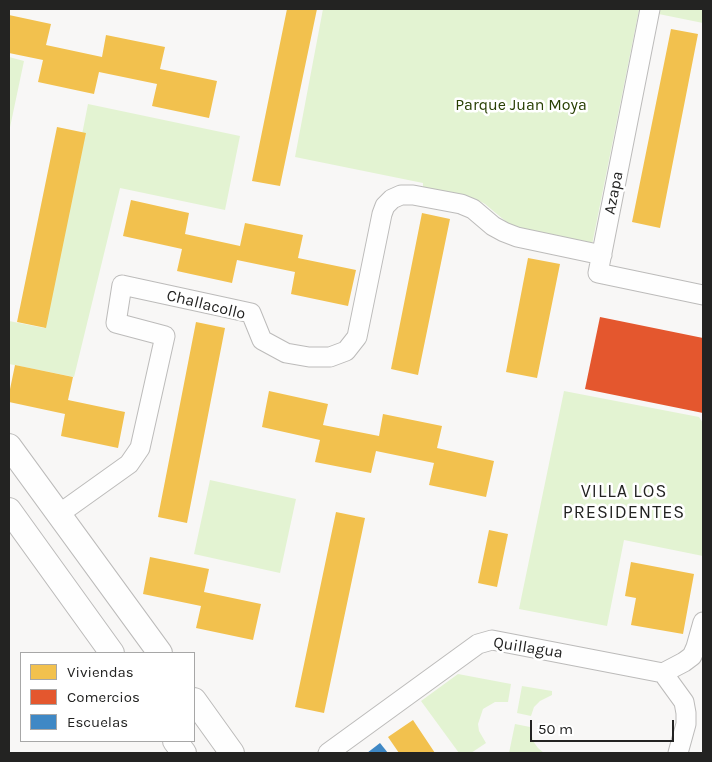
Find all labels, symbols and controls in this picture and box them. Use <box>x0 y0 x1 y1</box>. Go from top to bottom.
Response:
park label: Parque Juan Moya <box>455 95 587 115</box>
street label: Azapa <box>600 170 628 216</box>
street label: Challacollo <box>165 286 247 324</box>
district label: VILLA LOS PRESIDENTES <box>561 481 687 524</box>
street label: Quillagua <box>492 633 564 663</box>
legend <box>20 652 195 742</box>
text: Viviendas <box>67 663 134 681</box>
text: Comercios <box>67 688 140 706</box>
scale bar <box>532 710 676 742</box>
text: Escuelas <box>67 713 128 731</box>
text: 50 m <box>538 720 573 738</box>

